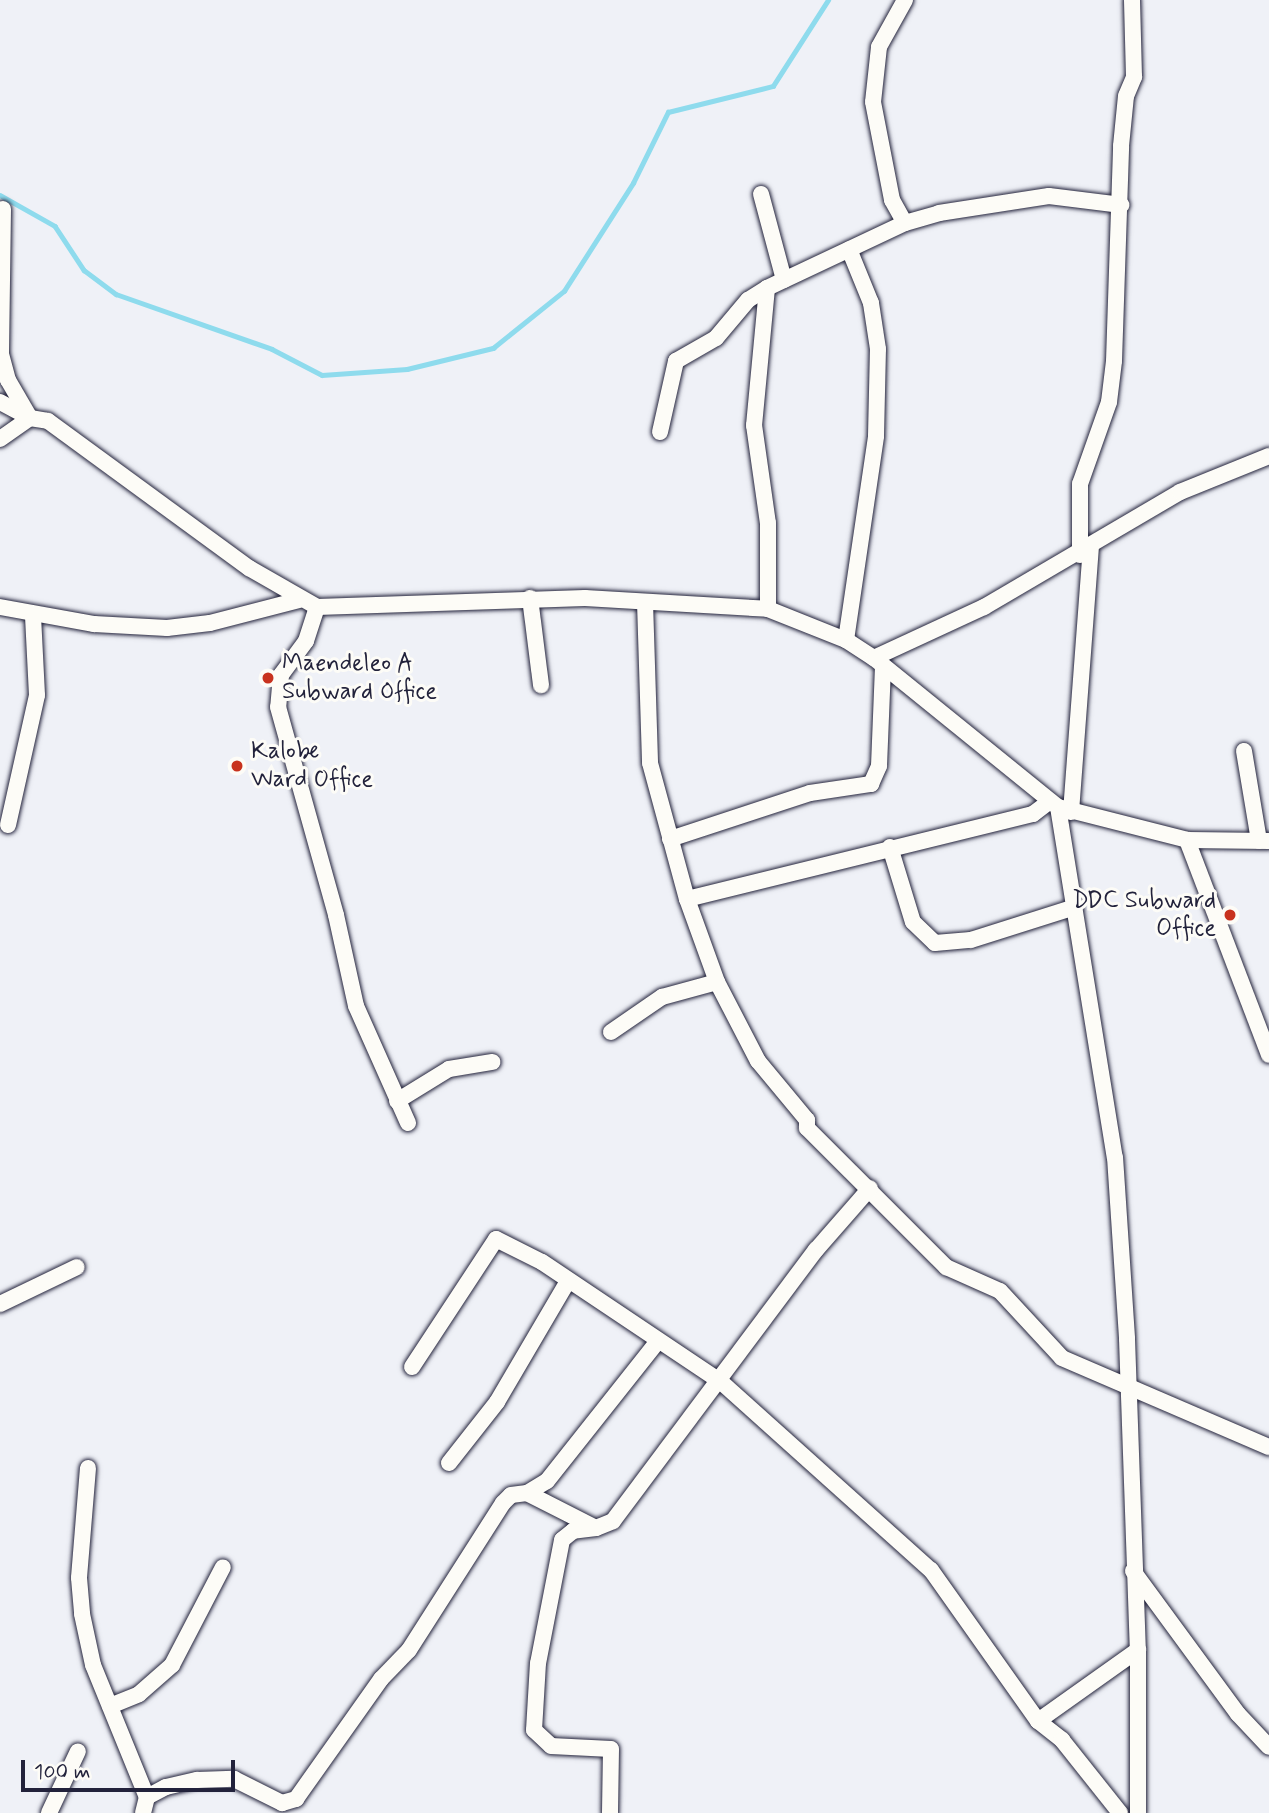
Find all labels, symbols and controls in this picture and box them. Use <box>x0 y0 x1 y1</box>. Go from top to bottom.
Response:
place label: Maendeleo A Subward Office <box>282 650 440 706</box>
marker: Maendeleo A Subward Office <box>260 670 276 686</box>
place label: Kalobe Ward Office <box>251 738 373 794</box>
marker: Kalobe Ward Office <box>229 758 245 774</box>
place label: DDC Subward Office <box>1072 887 1216 943</box>
marker: DDC Subward Office <box>1222 907 1238 923</box>
scale bar <box>24 1746 238 1790</box>
text: 100 m <box>34 1758 90 1786</box>

